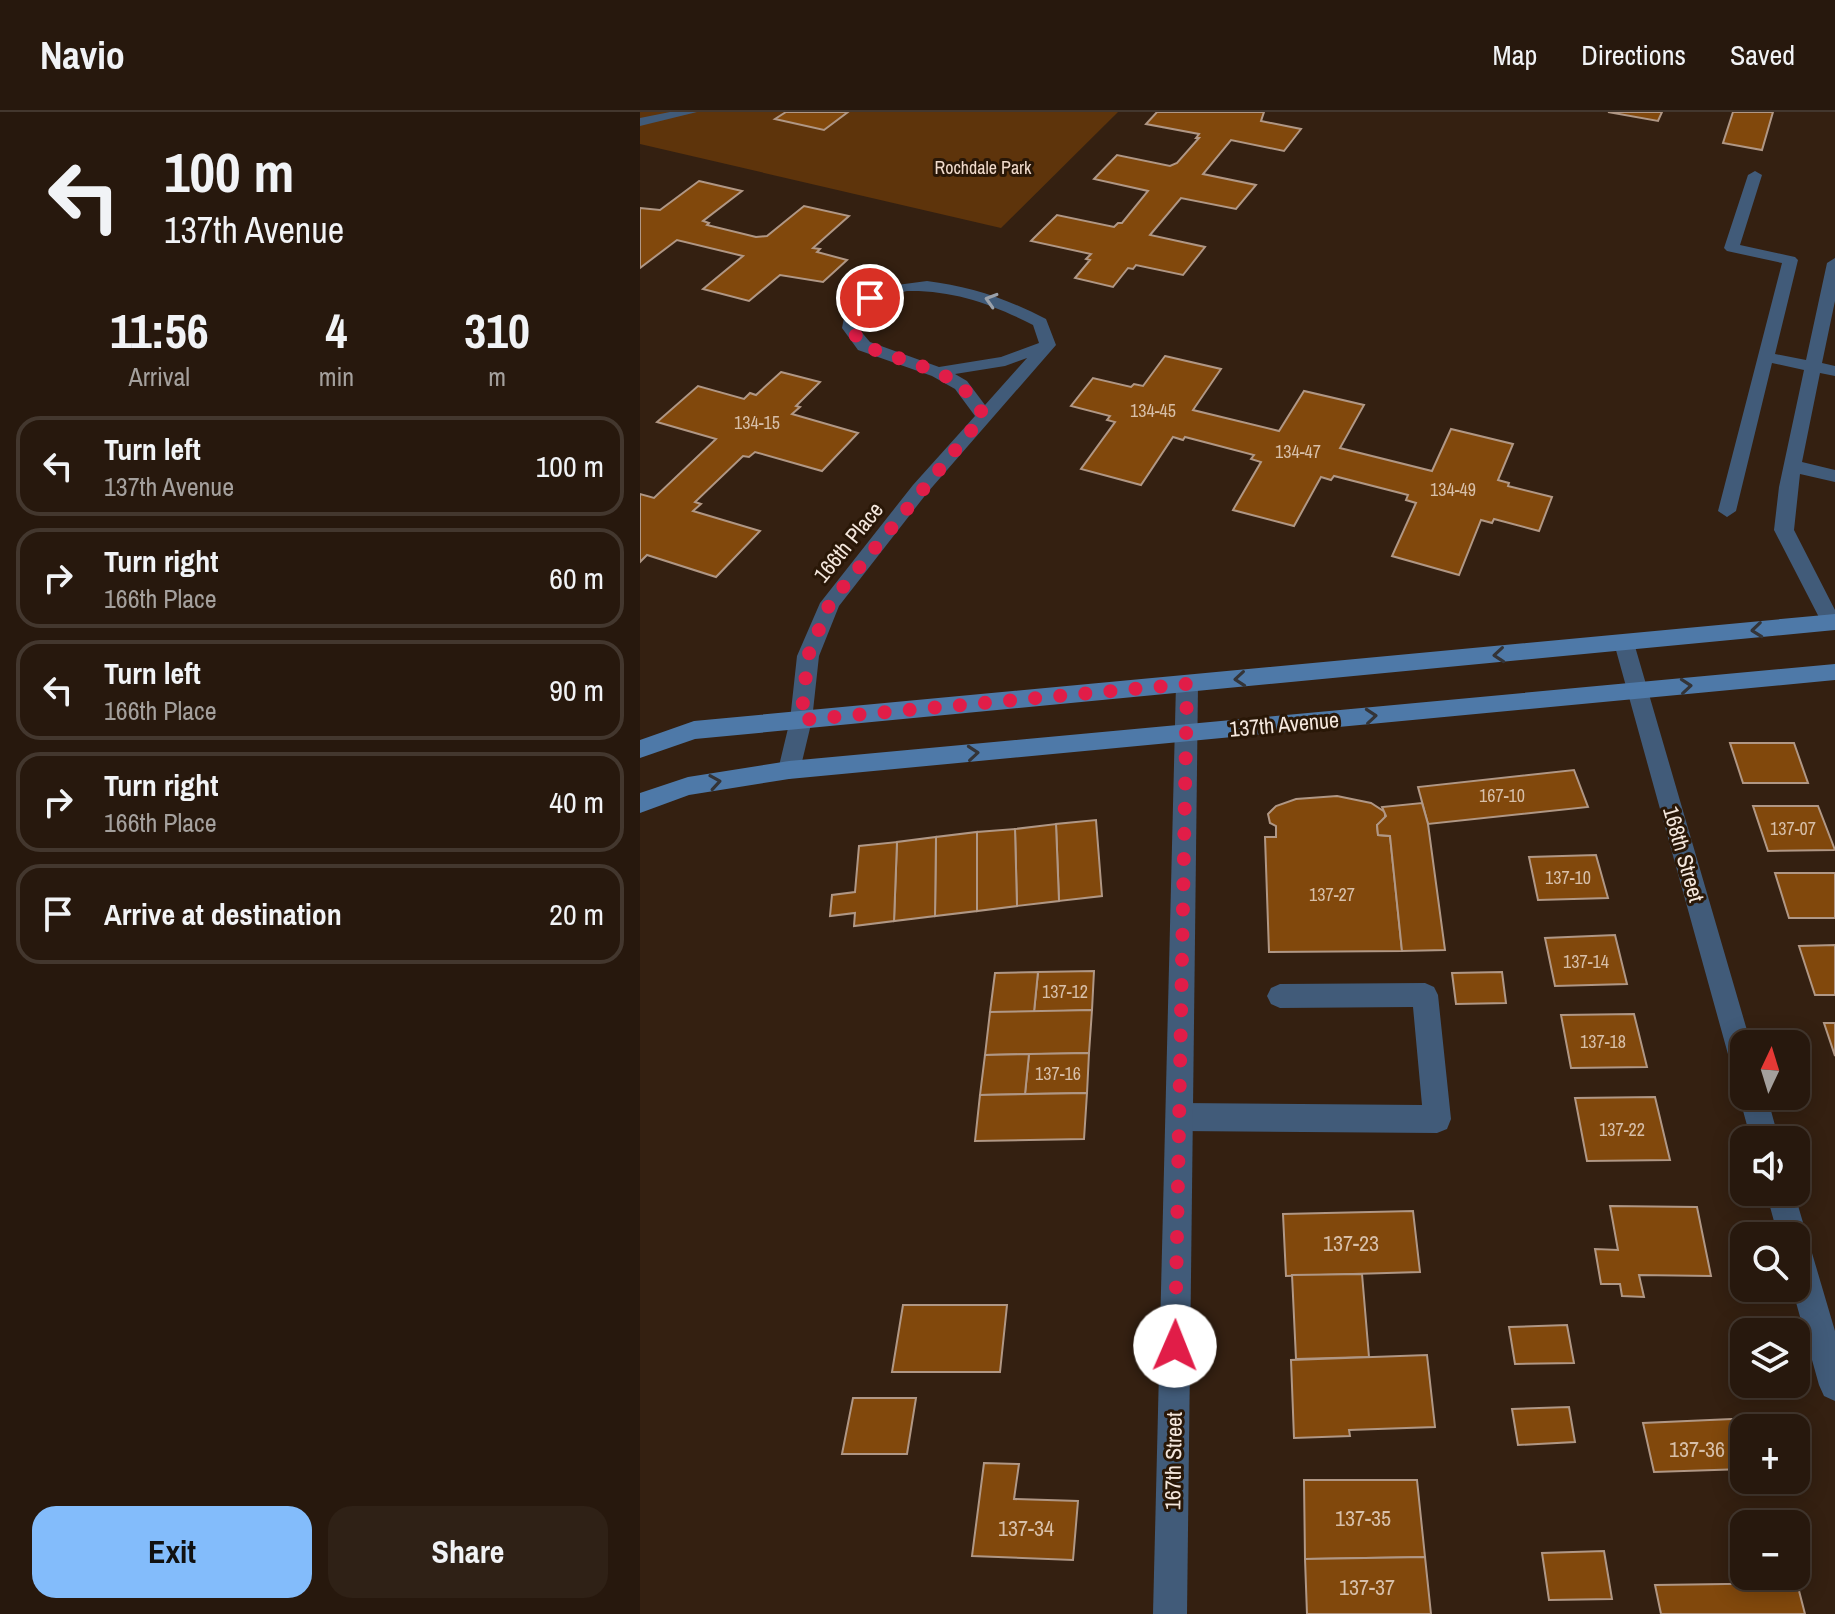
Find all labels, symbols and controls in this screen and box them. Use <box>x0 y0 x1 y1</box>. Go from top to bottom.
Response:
text: Navio <box>40 30 125 81</box>
text: Map <box>1493 36 1537 74</box>
text: Directions <box>1581 36 1686 74</box>
text: Saved <box>1730 36 1795 74</box>
text: 100 m <box>164 134 294 209</box>
icon: left <box>32 144 136 248</box>
park label: Rochdale Park <box>935 155 1032 180</box>
text: 137th Avenue <box>164 206 344 254</box>
pin <box>836 264 904 332</box>
icon: arrive <box>848 276 892 320</box>
one-way arrow <box>985 293 998 309</box>
text: 11:56 <box>110 298 209 363</box>
text: 4 <box>325 298 347 363</box>
text: 310 <box>464 298 530 363</box>
text: Arrival <box>129 359 190 394</box>
text: min <box>319 359 354 394</box>
text: m <box>488 359 506 394</box>
house number: 134-45 <box>1130 398 1176 423</box>
house number: 134-15 <box>734 410 780 435</box>
text: Turn left <box>104 429 201 469</box>
house number: 134-47 <box>1275 439 1321 464</box>
icon: left <box>36 444 80 488</box>
text: 100 m <box>536 446 604 486</box>
text: 137th Avenue <box>104 469 234 504</box>
house number: 134-49 <box>1430 477 1476 502</box>
street label: 166th Place <box>806 496 890 588</box>
text: Turn right <box>104 541 218 581</box>
icon: right <box>36 556 80 600</box>
text: 60 m <box>549 558 604 598</box>
text: 166th Place <box>104 581 217 616</box>
one-way arrow <box>1750 621 1763 638</box>
one-way arrow <box>1492 646 1505 663</box>
text: Turn left <box>104 653 201 693</box>
icon: left <box>36 668 80 712</box>
text: 90 m <box>549 670 604 710</box>
one-way arrow <box>1233 671 1246 688</box>
one-way arrow <box>1680 678 1693 695</box>
text: 166th Place <box>104 693 217 728</box>
street label: 137th Avenue <box>1228 704 1340 744</box>
one-way arrow <box>1365 708 1378 725</box>
one-way arrow <box>967 745 980 762</box>
text: Turn right <box>104 765 218 805</box>
one-way arrow <box>708 774 722 791</box>
icon: right <box>36 780 80 824</box>
text: 40 m <box>549 782 604 822</box>
house number: 167-10 <box>1479 783 1525 808</box>
street label: 168th Street <box>1656 803 1712 905</box>
text: 166th Place <box>104 805 217 840</box>
house number: 137-07 <box>1770 816 1816 841</box>
house number: 137-10 <box>1545 865 1591 890</box>
house number: 137-27 <box>1309 882 1355 907</box>
icon: arrive <box>36 892 80 936</box>
text: Arrive at destination <box>104 894 342 934</box>
text: 20 m <box>549 894 604 934</box>
house number: 137-14 <box>1563 949 1609 974</box>
house number: 137-12 <box>1042 979 1088 1004</box>
house number: 137-18 <box>1580 1029 1626 1054</box>
north arrow <box>1730 1030 1810 1110</box>
map controls <box>1730 1030 1810 1590</box>
house number: 137-16 <box>1035 1061 1081 1086</box>
house number: 137-22 <box>1599 1117 1645 1142</box>
button: sound <box>1730 1126 1810 1206</box>
button: search <box>1730 1222 1810 1302</box>
house number: 137-23 <box>1323 1228 1379 1258</box>
position arrow <box>1133 1304 1217 1388</box>
button: layers <box>1730 1318 1810 1398</box>
street label: 167th Street <box>1157 1412 1189 1510</box>
button: + <box>1730 1414 1810 1494</box>
house number: 137-36 <box>1669 1434 1725 1464</box>
house number: 137-35 <box>1335 1503 1391 1533</box>
button: Exit <box>32 1506 312 1598</box>
button: Share <box>328 1506 608 1598</box>
button: − <box>1730 1510 1810 1590</box>
house number: 137-34 <box>998 1513 1054 1543</box>
house number: 137-37 <box>1339 1572 1395 1602</box>

